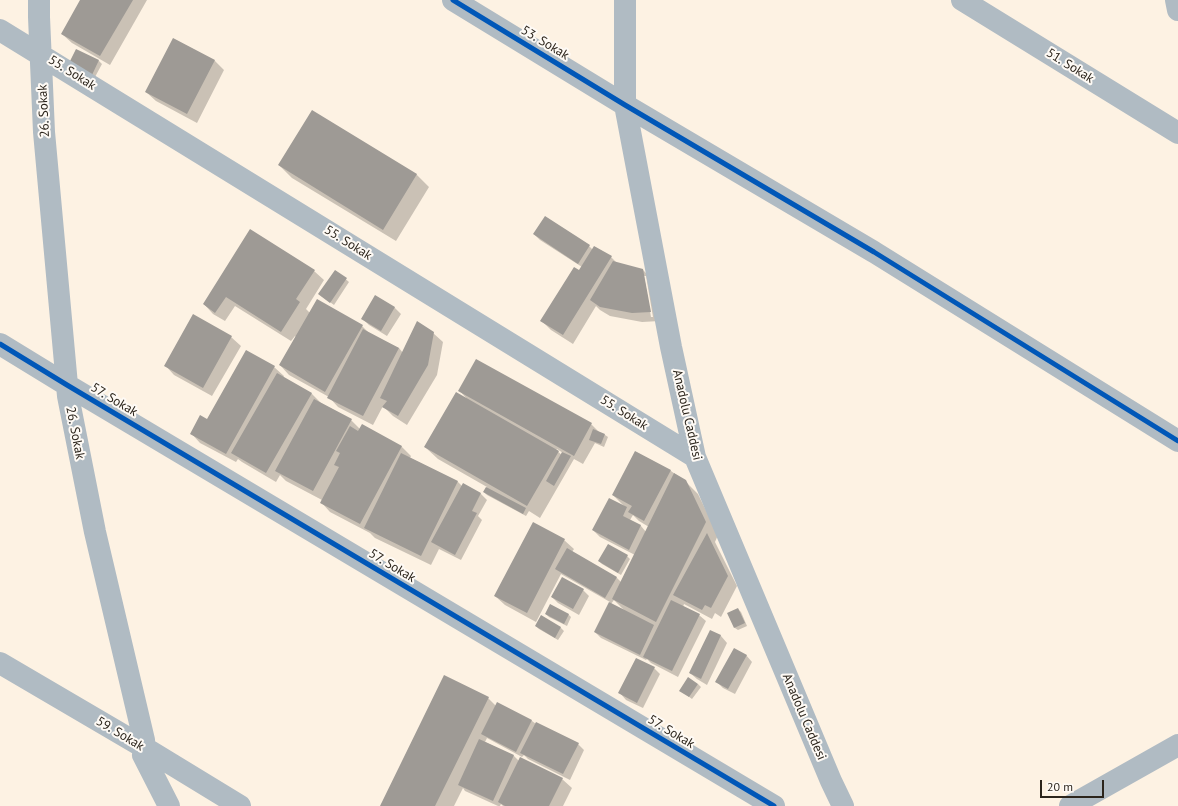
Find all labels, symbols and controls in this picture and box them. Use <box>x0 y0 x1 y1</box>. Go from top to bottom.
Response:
street label: 53. Sokak <box>518 23 572 63</box>
street label: 51. Sokak <box>1043 45 1097 87</box>
street label: 55. Sokak <box>45 52 99 94</box>
street label: 26. Sokak <box>35 84 53 138</box>
street label: 55. Sokak <box>321 222 375 264</box>
street label: Anadolu Caddesi <box>669 368 705 462</box>
street label: 57. Sokak <box>88 380 140 420</box>
street label: 55. Sokak <box>597 392 651 434</box>
street label: 26. Sokak <box>62 405 88 461</box>
street label: 57. Sokak <box>366 546 418 586</box>
street label: Anadolu Caddesi <box>779 671 829 763</box>
street label: 57. Sokak <box>645 712 697 752</box>
street label: 59. Sokak <box>93 714 147 754</box>
scale bar <box>1042 772 1106 798</box>
text: 20 m <box>1047 779 1073 794</box>

